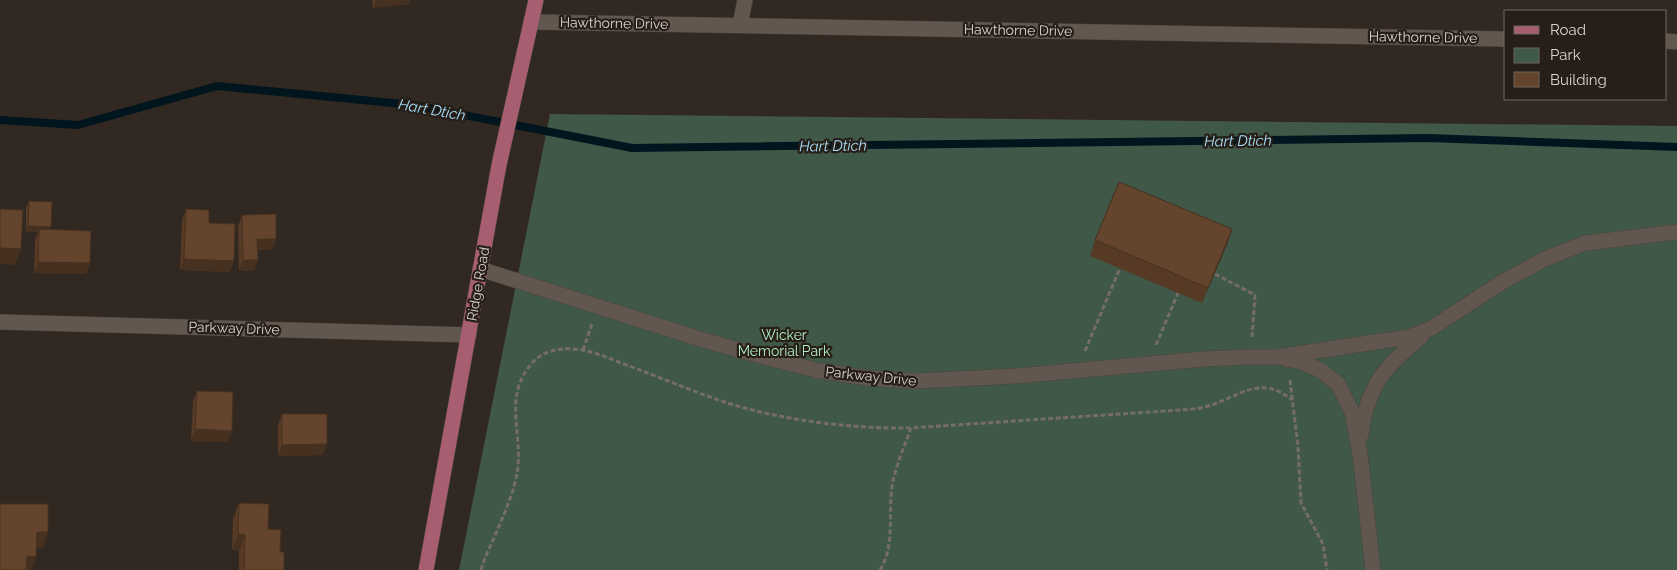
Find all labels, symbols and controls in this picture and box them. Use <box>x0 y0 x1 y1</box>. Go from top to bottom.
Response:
legend <box>1504 10 1667 100</box>
street label: Hawthorne Drive <box>560 14 668 32</box>
street label: Hawthorne Drive <box>964 21 1072 39</box>
text: Road <box>1550 21 1586 39</box>
street label: Hawthorne Drive <box>1369 28 1477 46</box>
text: Park <box>1550 46 1581 64</box>
text: Building <box>1550 71 1607 89</box>
water label: Hart Dtich <box>397 95 467 125</box>
water label: Hart Dtich <box>1204 131 1272 151</box>
water label: Hart Dtich <box>799 136 867 156</box>
street label: Ridge Road <box>464 246 492 322</box>
street label: Parkway Drive <box>188 318 280 338</box>
park label: Wicker Memorial Park <box>738 327 831 359</box>
street label: Parkway Drive <box>825 363 917 389</box>

